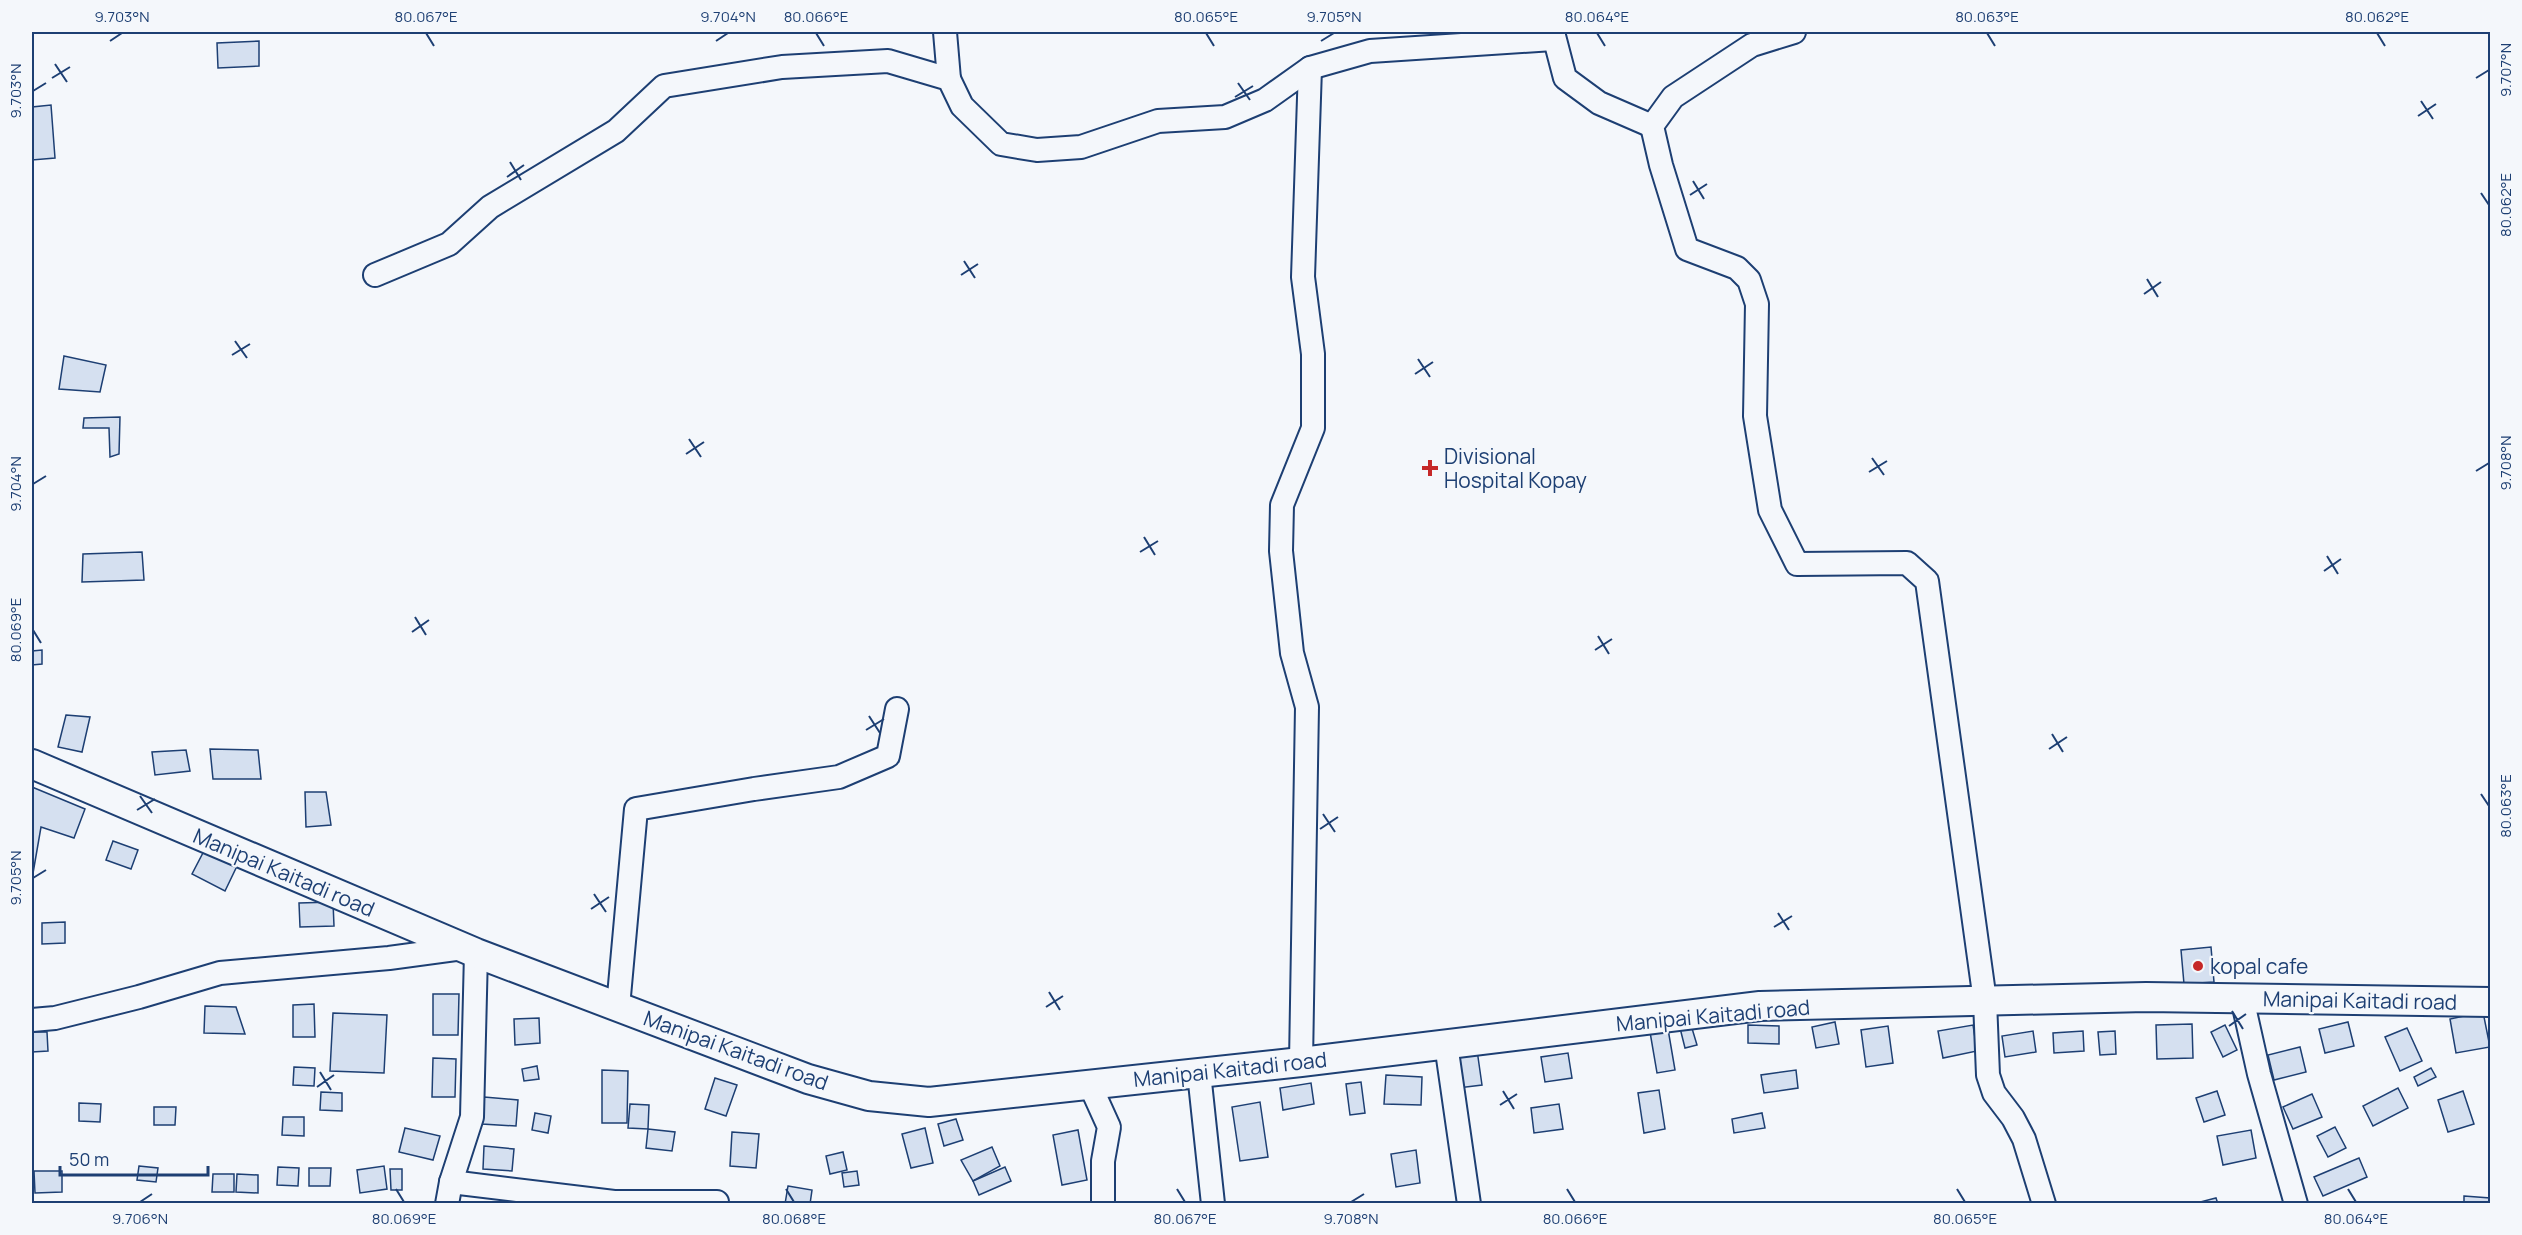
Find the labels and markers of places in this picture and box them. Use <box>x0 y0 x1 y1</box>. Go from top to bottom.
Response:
place label: Divisional Hospital Kopay <box>1444 442 1587 494</box>
marker: Divisional Hospital Kopay <box>1421 459 1439 477</box>
place label: kopal cafe <box>2210 952 2308 980</box>
marker: kopal cafe <box>2191 959 2205 973</box>

